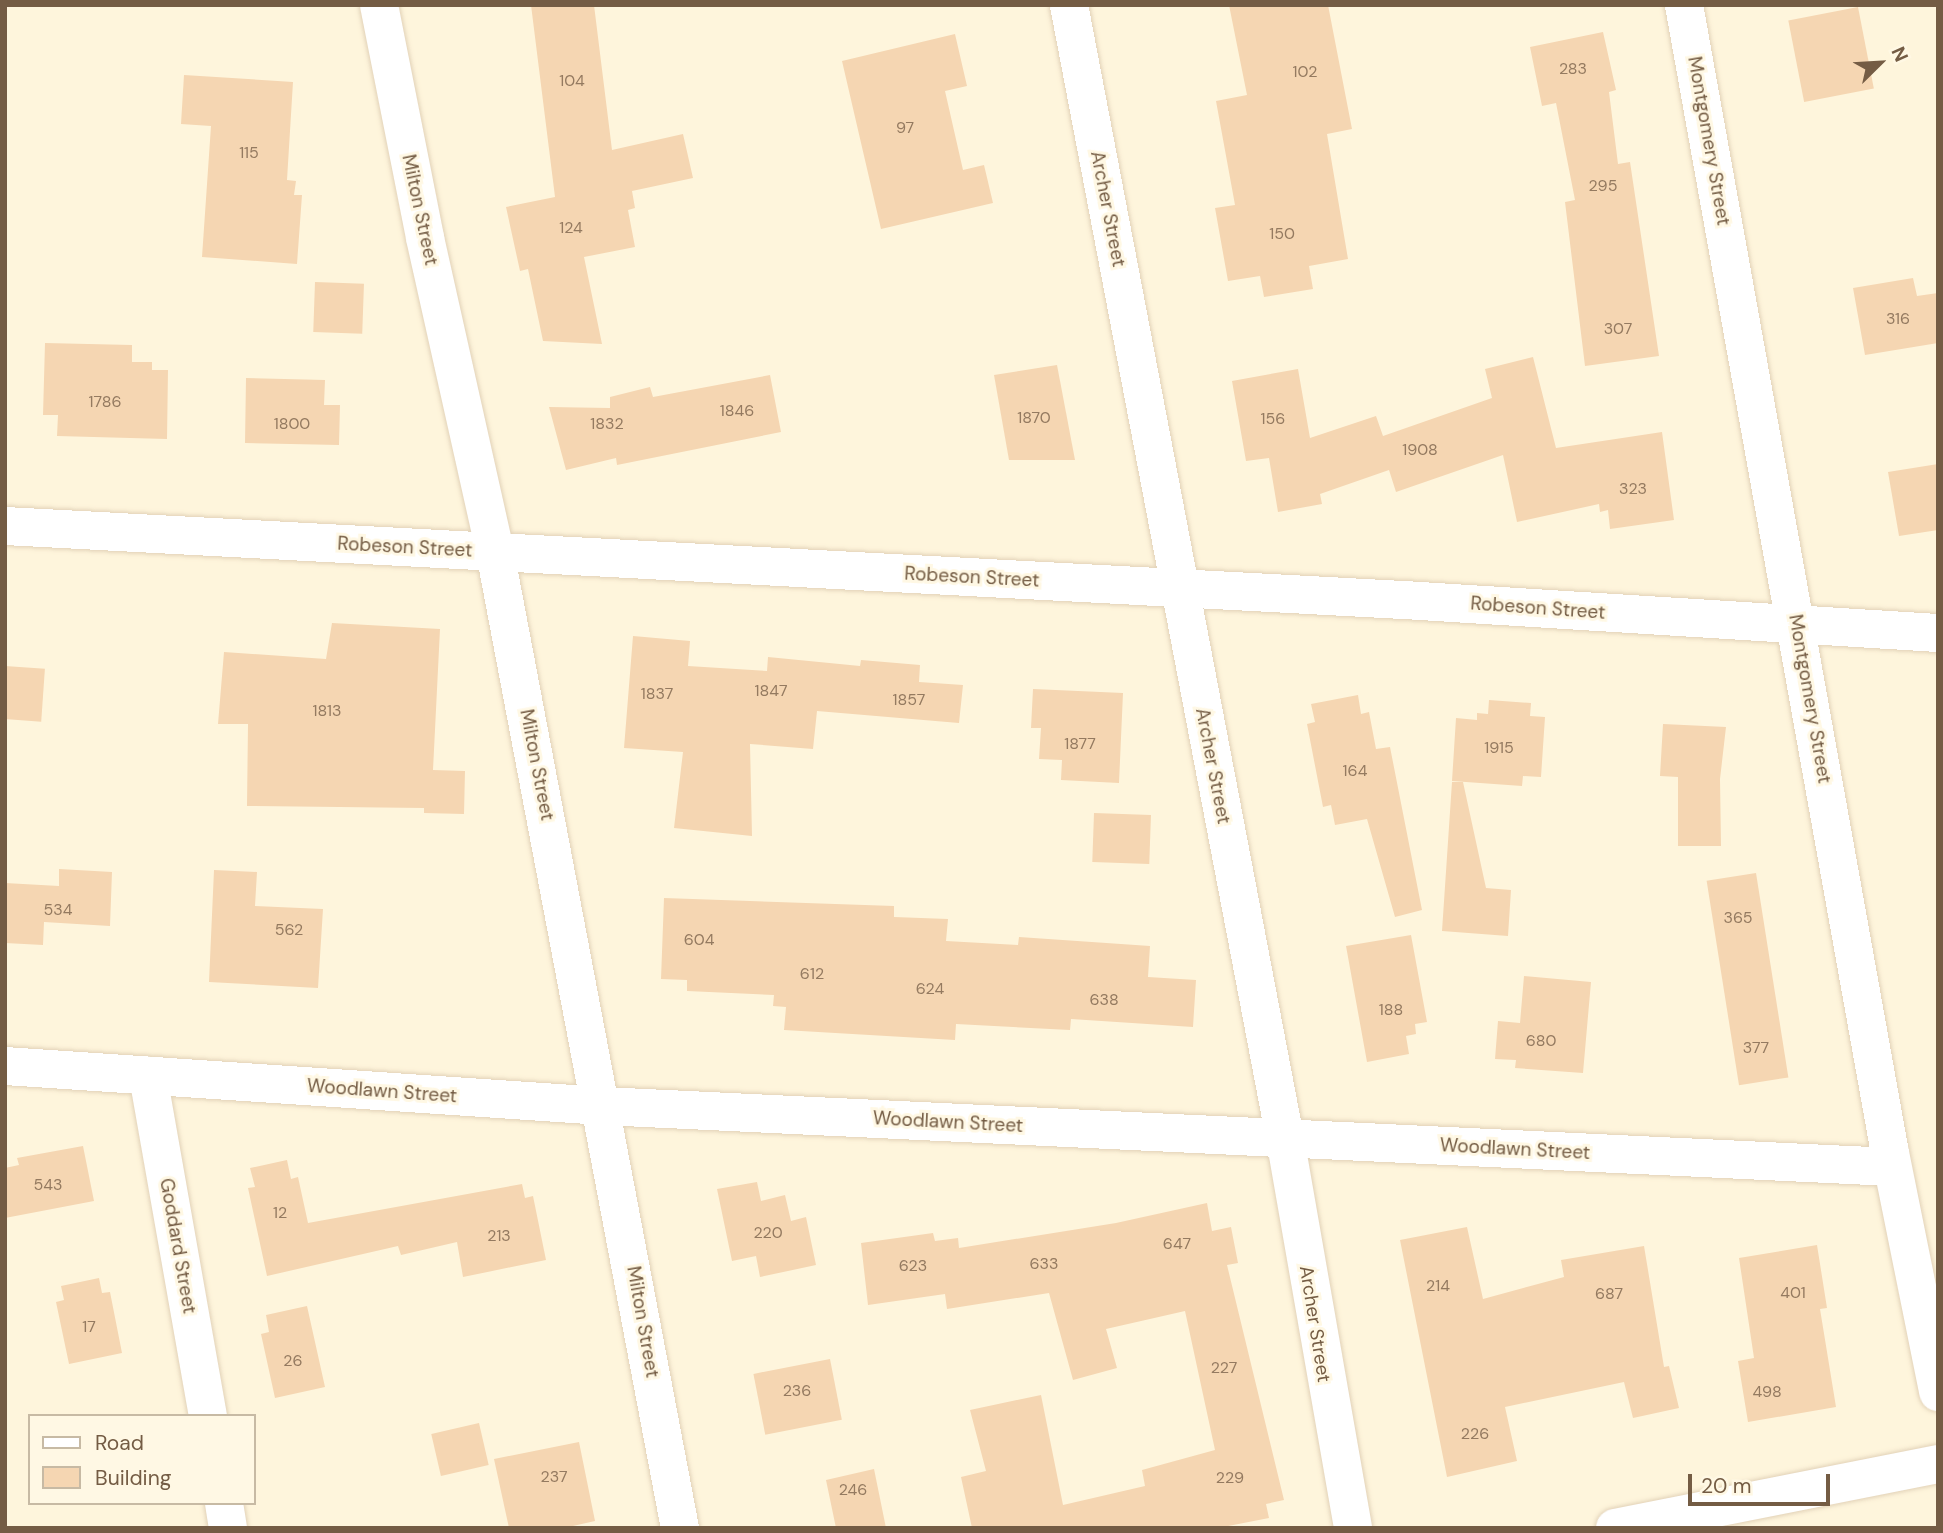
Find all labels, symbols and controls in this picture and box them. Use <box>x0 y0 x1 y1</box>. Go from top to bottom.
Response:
north arrow <box>1845 28 1915 98</box>
text: N <box>1885 43 1914 66</box>
street label: Montgomery Street <box>1683 55 1735 227</box>
house number: 283 <box>1559 59 1587 79</box>
house number: 102 <box>1293 62 1317 82</box>
house number: 104 <box>559 71 585 91</box>
house number: 97 <box>896 118 914 138</box>
house number: 115 <box>239 143 259 163</box>
street label: Archer Street <box>1086 149 1130 269</box>
street label: Milton Street <box>397 152 443 268</box>
house number: 295 <box>1589 176 1617 196</box>
house number: 124 <box>559 218 583 238</box>
house number: 150 <box>1269 224 1295 244</box>
house number: 316 <box>1886 309 1910 329</box>
house number: 307 <box>1604 319 1632 339</box>
house number: 1786 <box>88 392 122 412</box>
house number: 1846 <box>720 401 754 421</box>
house number: 1870 <box>1017 408 1051 428</box>
house number: 156 <box>1261 409 1285 429</box>
house number: 1800 <box>274 414 310 434</box>
house number: 1832 <box>590 414 624 434</box>
house number: 1908 <box>1402 440 1438 460</box>
house number: 323 <box>1619 479 1647 499</box>
street label: Robeson Street <box>337 532 473 562</box>
street label: Robeson Street <box>904 562 1040 592</box>
street label: Robeson Street <box>1470 592 1606 624</box>
street label: Montgomery Street <box>1784 613 1836 785</box>
house number: 1847 <box>755 681 787 701</box>
house number: 1837 <box>641 684 673 704</box>
house number: 1857 <box>893 690 925 710</box>
house number: 1813 <box>313 701 341 721</box>
street label: Archer Street <box>1191 706 1235 826</box>
street label: Milton Street <box>515 707 559 823</box>
house number: 1877 <box>1064 734 1096 754</box>
house number: 1915 <box>1484 738 1514 758</box>
house number: 164 <box>1343 761 1367 781</box>
house number: 534 <box>44 900 72 920</box>
house number: 365 <box>1724 908 1752 928</box>
house number: 562 <box>275 920 303 940</box>
house number: 604 <box>684 930 714 950</box>
house number: 612 <box>800 964 824 984</box>
house number: 624 <box>916 979 944 999</box>
house number: 638 <box>1089 990 1119 1010</box>
house number: 188 <box>1379 1000 1403 1020</box>
house number: 680 <box>1526 1031 1556 1051</box>
house number: 377 <box>1743 1038 1769 1058</box>
street label: Woodlawn Street <box>306 1074 458 1108</box>
street label: Woodlawn Street <box>872 1107 1024 1137</box>
street label: Woodlawn Street <box>1439 1134 1591 1164</box>
house number: 543 <box>34 1175 62 1195</box>
street label: Goddard Street <box>155 1176 201 1316</box>
house number: 12 <box>273 1203 287 1223</box>
house number: 220 <box>753 1223 783 1243</box>
house number: 213 <box>487 1226 511 1246</box>
house number: 647 <box>1163 1234 1191 1254</box>
house number: 633 <box>1030 1254 1058 1274</box>
house number: 623 <box>899 1256 927 1276</box>
street label: Milton Street <box>622 1264 664 1380</box>
street label: Archer Street <box>1295 1264 1335 1384</box>
house number: 214 <box>1426 1276 1450 1296</box>
house number: 401 <box>1780 1283 1806 1303</box>
house number: 687 <box>1595 1284 1623 1304</box>
house number: 17 <box>82 1317 96 1337</box>
house number: 26 <box>283 1351 303 1371</box>
house number: 227 <box>1211 1358 1237 1378</box>
house number: 236 <box>783 1381 811 1401</box>
house number: 498 <box>1752 1382 1782 1402</box>
legend <box>28 1414 256 1505</box>
house number: 226 <box>1461 1424 1489 1444</box>
text: Road <box>95 1429 144 1457</box>
scale bar <box>1691 1460 1833 1504</box>
text: Building <box>95 1464 171 1492</box>
house number: 237 <box>541 1467 567 1487</box>
house number: 229 <box>1216 1468 1244 1488</box>
text: 20 m <box>1701 1472 1752 1500</box>
house number: 246 <box>839 1480 867 1500</box>

